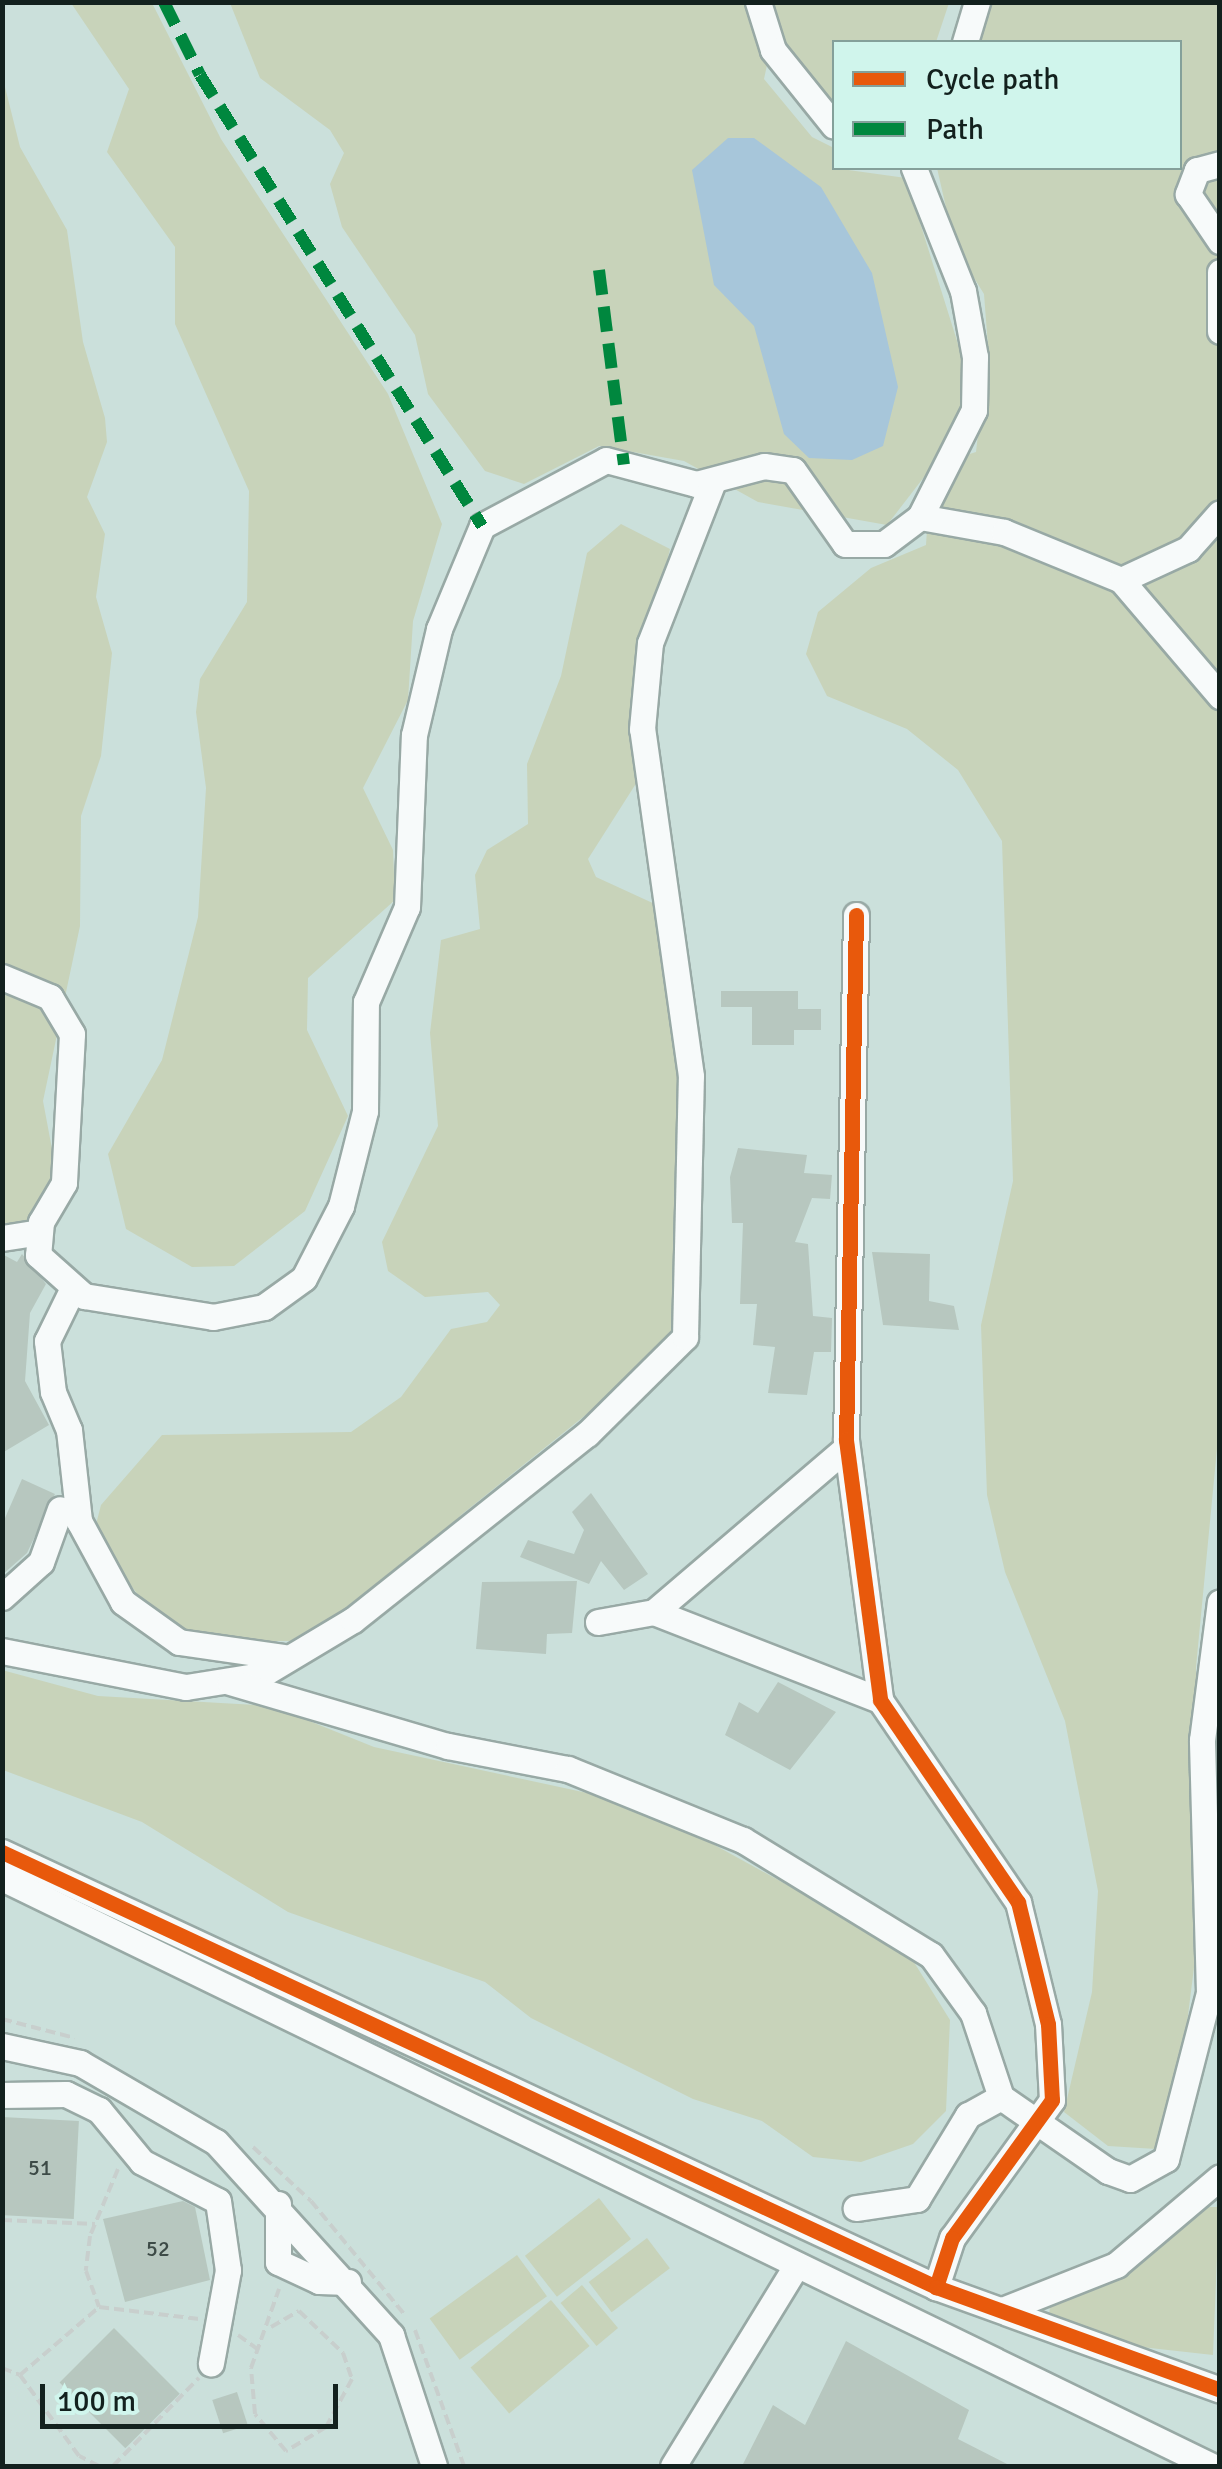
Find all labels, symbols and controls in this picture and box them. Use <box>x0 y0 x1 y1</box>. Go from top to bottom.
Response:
legend <box>832 40 1182 170</box>
text: Cycle path <box>926 61 1060 98</box>
text: Path <box>926 111 984 148</box>
house number: 51 <box>28 2155 52 2181</box>
house number: 52 <box>146 2236 170 2262</box>
scale bar <box>45 2364 342 2426</box>
text: 100 m <box>57 2383 136 2420</box>

